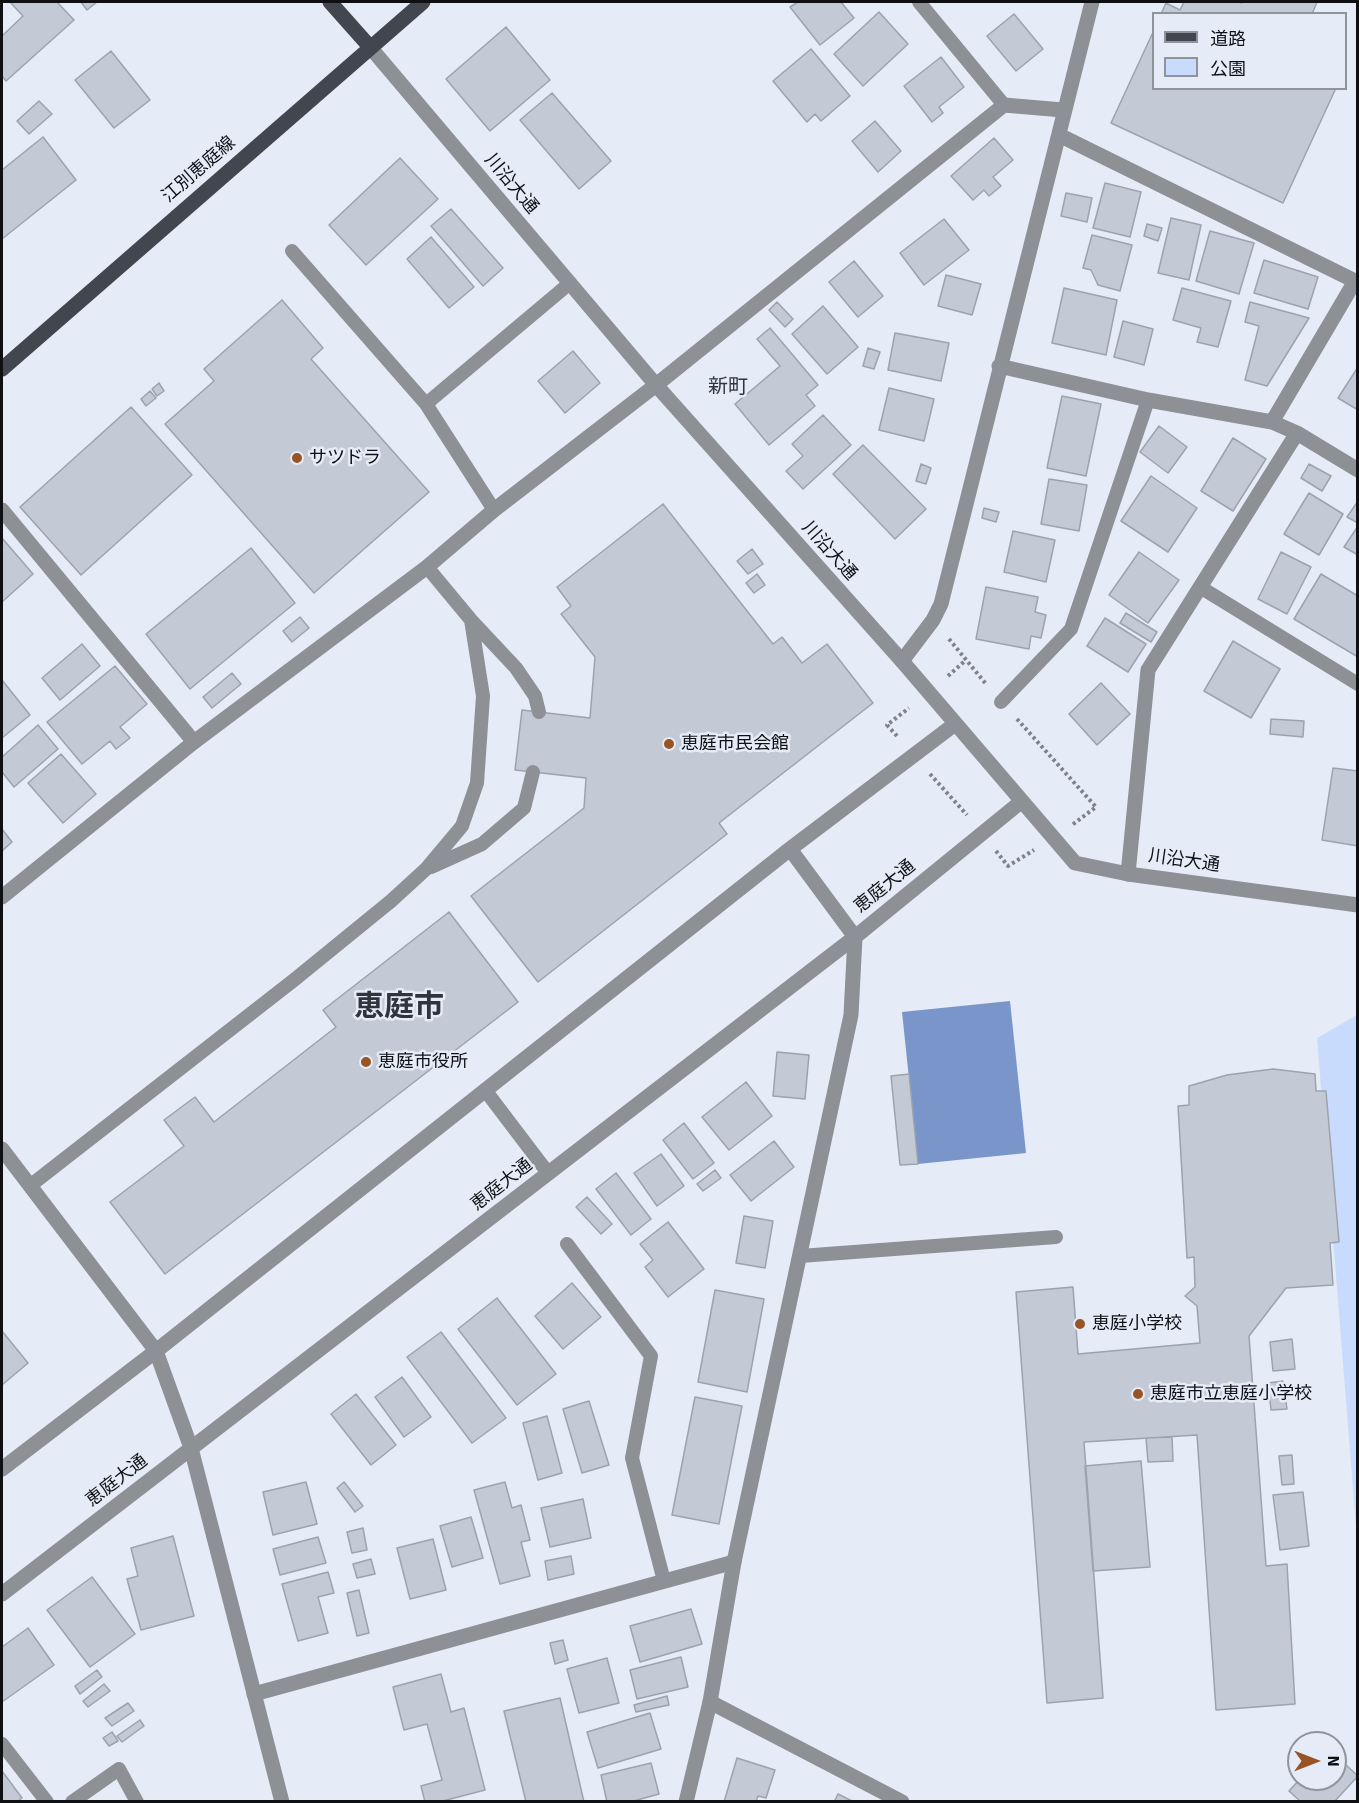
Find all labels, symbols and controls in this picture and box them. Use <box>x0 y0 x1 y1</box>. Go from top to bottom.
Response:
legend <box>1152 12 1347 90</box>
text: 道路 <box>1210 28 1246 50</box>
text: 公園 <box>1210 58 1246 80</box>
street label: 江別恵庭線 <box>158 132 240 208</box>
street label: 川沿大通 <box>480 149 542 219</box>
district label: 新町 <box>708 376 748 400</box>
place label: サツドラ <box>309 447 381 469</box>
marker: サツドラ <box>290 451 304 465</box>
street label: 川沿大通 <box>797 517 861 585</box>
place label: 恵庭市民会館 <box>681 733 789 755</box>
marker: 恵庭市民会館 <box>662 737 676 751</box>
street label: 川沿大通 <box>1147 845 1221 877</box>
street label: 恵庭大通 <box>850 856 920 918</box>
district label: 恵庭市 <box>354 990 444 1026</box>
place label: 恵庭市役所 <box>378 1051 468 1073</box>
marker: 恵庭市役所 <box>359 1055 373 1069</box>
street label: 恵庭大通 <box>467 1154 537 1216</box>
place label: 恵庭小学校 <box>1092 1313 1182 1335</box>
marker: 恵庭小学校 <box>1073 1317 1087 1331</box>
place label: 恵庭市立恵庭小学校 <box>1150 1383 1312 1405</box>
marker: 恵庭市立恵庭小学校 <box>1131 1387 1145 1401</box>
street label: 恵庭大通 <box>82 1450 152 1512</box>
north arrow <box>1287 1731 1347 1791</box>
text: N <box>1323 1755 1343 1767</box>

